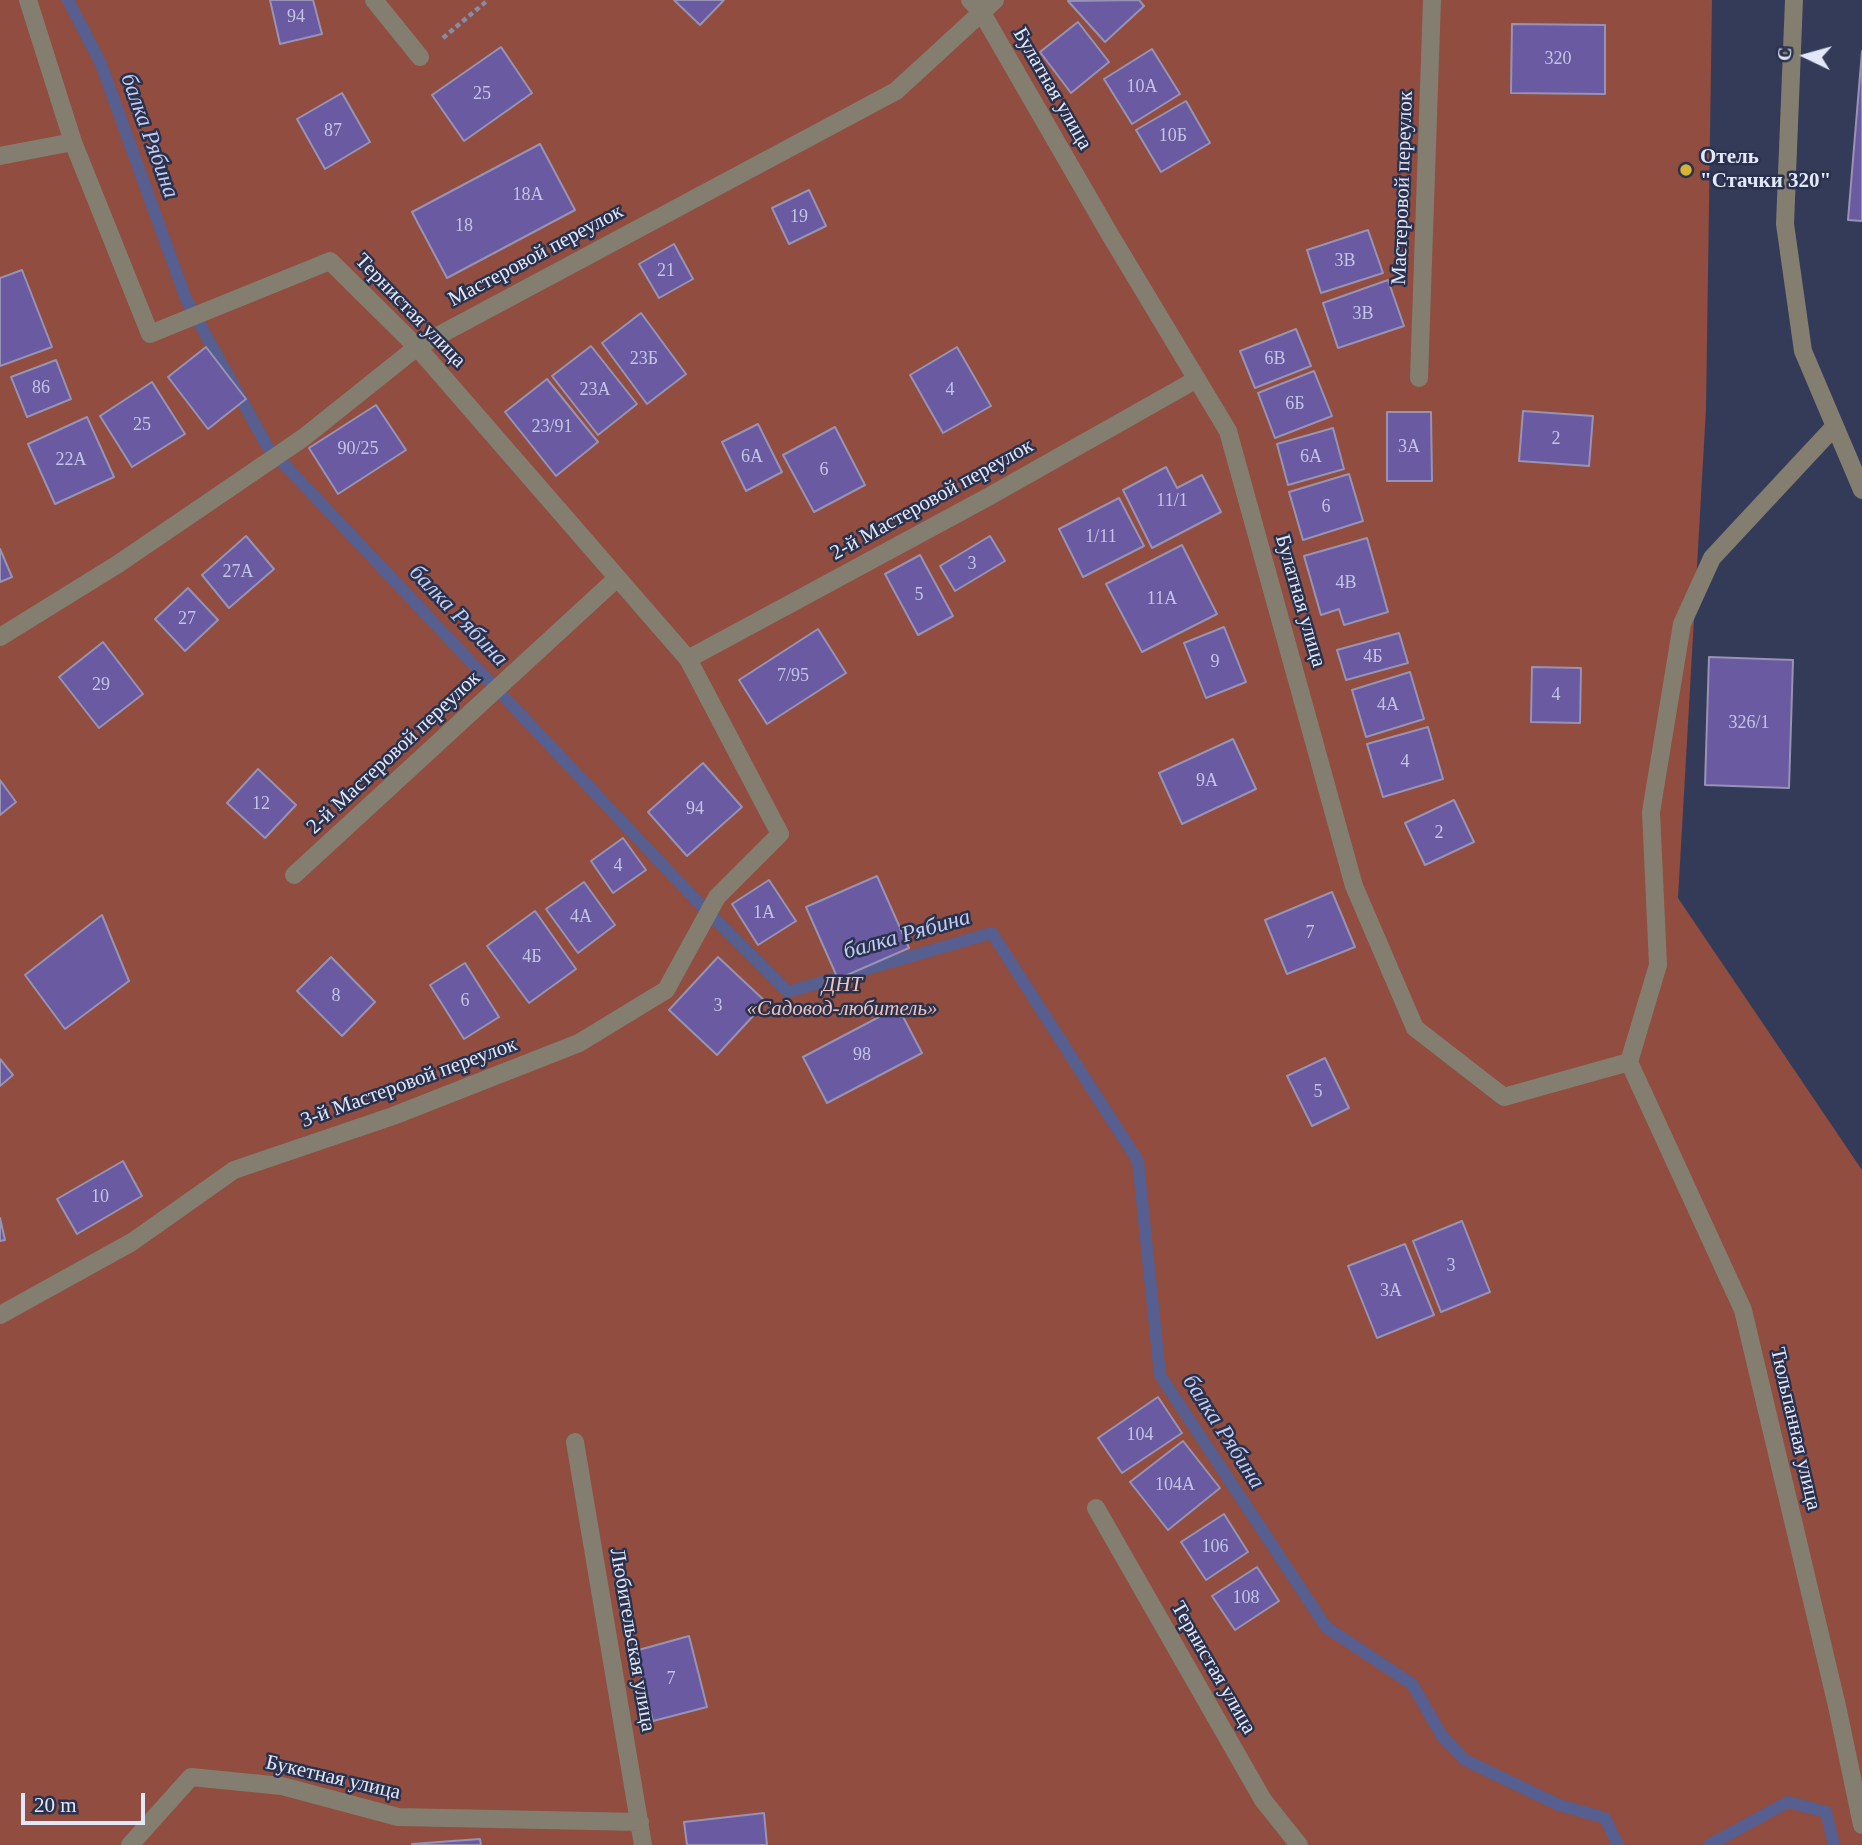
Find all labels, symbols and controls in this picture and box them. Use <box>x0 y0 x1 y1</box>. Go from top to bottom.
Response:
house number: 94 <box>287 6 305 28</box>
north arrow <box>1771 21 1841 91</box>
street label: Булатная улица <box>1007 23 1097 155</box>
text: С <box>1774 46 1796 62</box>
house number: 320 <box>1545 48 1572 70</box>
water label: балка Рябина <box>114 70 184 202</box>
house number: 10А <box>1127 76 1157 98</box>
house number: 25 <box>473 83 491 105</box>
street label: Мастеровой переулок <box>1387 91 1419 285</box>
house number: 87 <box>324 120 342 142</box>
house number: 10Б <box>1159 125 1187 147</box>
place label: Отель "Стачки 320" <box>1700 145 1831 195</box>
marker: Отель "Стачки 320" <box>1678 162 1694 178</box>
house number: 18А <box>513 184 543 206</box>
street label: Мастеровой переулок <box>444 199 628 313</box>
house number: 19 <box>790 206 808 228</box>
house number: 18 <box>455 215 473 237</box>
street label: Тернистая улица <box>349 249 471 373</box>
house number: 3В <box>1334 250 1356 272</box>
house number: 21 <box>657 260 675 282</box>
house number: 3В <box>1352 303 1374 325</box>
house number: 23Б <box>630 348 658 370</box>
house number: 6В <box>1264 348 1286 370</box>
house number: 86 <box>32 377 50 399</box>
house number: 23А <box>580 379 610 401</box>
house number: 4 <box>946 379 954 401</box>
house number: 6Б <box>1285 393 1305 415</box>
house number: 25 <box>133 414 151 436</box>
house number: 23/91 <box>531 416 573 438</box>
house number: 2 <box>1552 428 1560 450</box>
street label: 2-й Мастеровой переулок <box>826 434 1038 566</box>
house number: 3А <box>1398 436 1420 458</box>
house number: 90/25 <box>337 438 379 460</box>
house number: 6А <box>741 446 763 468</box>
house number: 6А <box>1300 446 1322 468</box>
house number: 22А <box>56 449 86 471</box>
house number: 6 <box>820 459 828 481</box>
house number: 11/1 <box>1156 490 1188 512</box>
house number: 6 <box>1322 496 1330 518</box>
house number: 1/11 <box>1085 526 1117 548</box>
street label: Булатная улица <box>1269 532 1331 670</box>
house number: 3 <box>968 553 976 575</box>
water label: балка Рябина <box>403 559 513 673</box>
house number: 27А <box>223 561 253 583</box>
house number: 4В <box>1335 572 1357 594</box>
house number: 5 <box>914 584 923 606</box>
house number: 11А <box>1147 588 1177 610</box>
house number: 27 <box>178 608 196 630</box>
house number: 4Б <box>1363 646 1383 668</box>
house number: 9 <box>1210 651 1220 673</box>
house number: 7/95 <box>777 665 809 687</box>
street label: 2-й Мастеровой переулок <box>302 666 486 840</box>
house number: 29 <box>92 674 110 696</box>
house number: 4 <box>1552 684 1560 706</box>
house number: 4А <box>1377 694 1399 716</box>
house number: 326/1 <box>1728 712 1770 734</box>
house number: 4 <box>1400 751 1410 773</box>
house number: 9А <box>1196 770 1218 792</box>
house number: 12 <box>252 793 270 815</box>
house number: 94 <box>686 798 704 820</box>
house number: 2 <box>1434 822 1444 844</box>
house number: 4 <box>614 855 622 877</box>
house number: 1А <box>753 902 775 924</box>
water label: балка Рябина <box>840 904 974 966</box>
house number: 4А <box>570 906 592 928</box>
house number: 7 <box>1306 922 1314 944</box>
house number: 4Б <box>522 946 542 968</box>
park label: ДНТ «Садовод-любитель» <box>747 972 937 1022</box>
house number: 8 <box>332 985 340 1007</box>
house number: 6 <box>461 990 470 1012</box>
house number: 3 <box>714 995 722 1017</box>
street label: 3-й Мастеровой переулок <box>297 1032 521 1134</box>
house number: 98 <box>853 1044 871 1066</box>
house number: 5 <box>1314 1081 1322 1103</box>
house number: 10 <box>91 1186 109 1208</box>
house number: 3 <box>1446 1255 1456 1277</box>
house number: 3А <box>1380 1280 1402 1302</box>
street label: Тюльпанная улица <box>1764 1345 1826 1513</box>
water label: балка Рябина <box>1176 1370 1270 1494</box>
house number: 104 <box>1126 1424 1154 1446</box>
house number: 104А <box>1155 1474 1195 1496</box>
house number: 106 <box>1202 1536 1228 1558</box>
street label: Любительская улица <box>603 1546 661 1734</box>
house number: 108 <box>1232 1587 1260 1609</box>
street label: Тернистая улица <box>1165 1597 1261 1739</box>
house number: 7 <box>666 1668 676 1690</box>
street label: Букетная улица <box>263 1750 403 1806</box>
scale bar <box>24 1778 149 1822</box>
text: 20 m <box>34 1793 77 1817</box>

